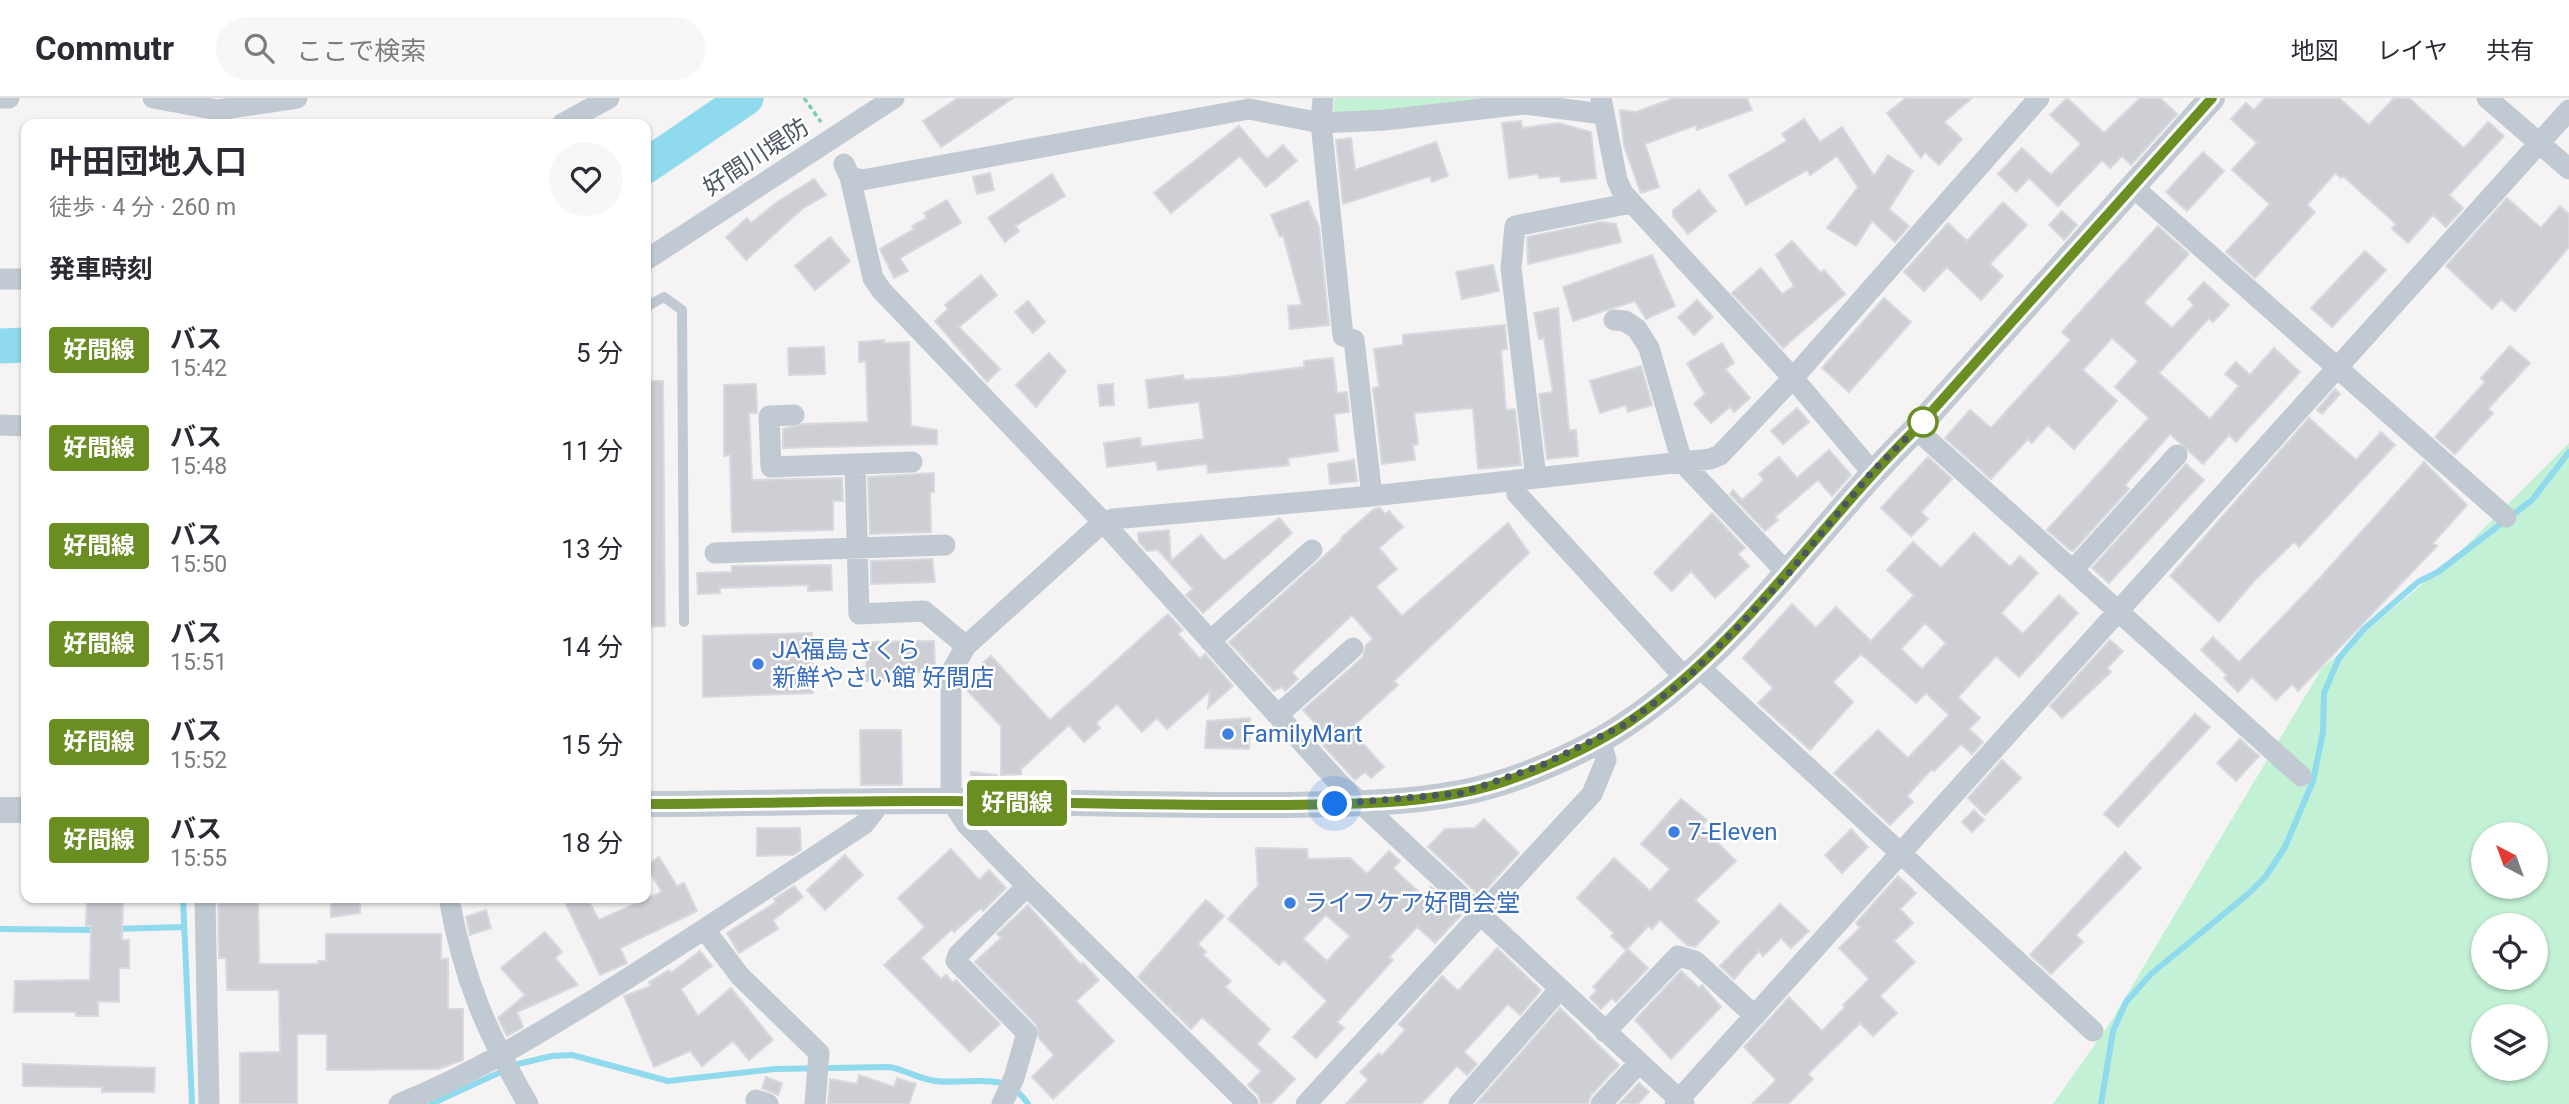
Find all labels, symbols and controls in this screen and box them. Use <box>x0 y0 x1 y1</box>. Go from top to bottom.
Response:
search box <box>216 17 706 80</box>
text: Commutr <box>35 29 174 68</box>
icon: search <box>240 29 278 67</box>
text: ここで検索 <box>296 36 426 66</box>
text: 地図 <box>2291 37 2339 65</box>
text: レイヤ <box>2377 37 2448 65</box>
text: 共有 <box>2486 37 2534 65</box>
street label: 好間川堤防 <box>698 113 814 201</box>
text: 叶田団地入口 <box>49 142 247 181</box>
button: heart <box>549 142 623 216</box>
text: 徒歩 · 4 分 · 260 m <box>49 194 236 221</box>
text: 発車時刻 <box>49 254 153 284</box>
text: バス <box>170 324 222 354</box>
text: 好間線 <box>63 336 135 364</box>
text: 5 分 <box>576 338 623 368</box>
text: 15:42 <box>170 355 227 382</box>
unlabelled marker <box>1908 407 1938 437</box>
text: バス <box>170 422 222 452</box>
text: 好間線 <box>63 434 135 462</box>
text: 11 分 <box>561 436 623 466</box>
text: 15:48 <box>170 453 227 480</box>
text: バス <box>170 520 222 550</box>
text: 好間線 <box>63 532 135 560</box>
text: 13 分 <box>561 534 623 564</box>
text: 15:50 <box>170 551 227 578</box>
text: バス <box>170 618 222 648</box>
text: 好間線 <box>63 630 135 658</box>
text: 14 分 <box>561 632 623 662</box>
place label: JA福島さくら 新鮮やさい館 好間店 <box>772 636 994 692</box>
text: 15:51 <box>170 649 227 676</box>
marker: JA福島さくら 新鮮やさい館 好間店 <box>750 656 766 672</box>
text: バス <box>170 716 222 746</box>
place label: FamilyMart <box>1242 720 1363 748</box>
marker: FamilyMart <box>1220 726 1236 742</box>
text: 好間線 <box>63 728 135 756</box>
text: 15 分 <box>561 730 623 760</box>
text: 15:52 <box>170 747 227 774</box>
line badge: 好間線 <box>977 780 1057 826</box>
your location <box>1317 786 1352 821</box>
text: 好間線 <box>981 789 1053 817</box>
text: バス <box>170 814 222 844</box>
place label: 7-Eleven <box>1688 818 1778 846</box>
north arrow <box>2471 822 2548 900</box>
map controls <box>2471 822 2548 1081</box>
marker: 7-Eleven <box>1666 824 1682 840</box>
text: 好間線 <box>63 826 135 854</box>
text: 18 分 <box>561 828 623 858</box>
text: 15:55 <box>170 845 227 872</box>
place label: ライフケア好間会堂 <box>1304 889 1520 917</box>
marker: ライフケア好間会堂 <box>1282 895 1298 911</box>
button: locate <box>2471 913 2548 990</box>
button: layers <box>2471 1004 2548 1081</box>

